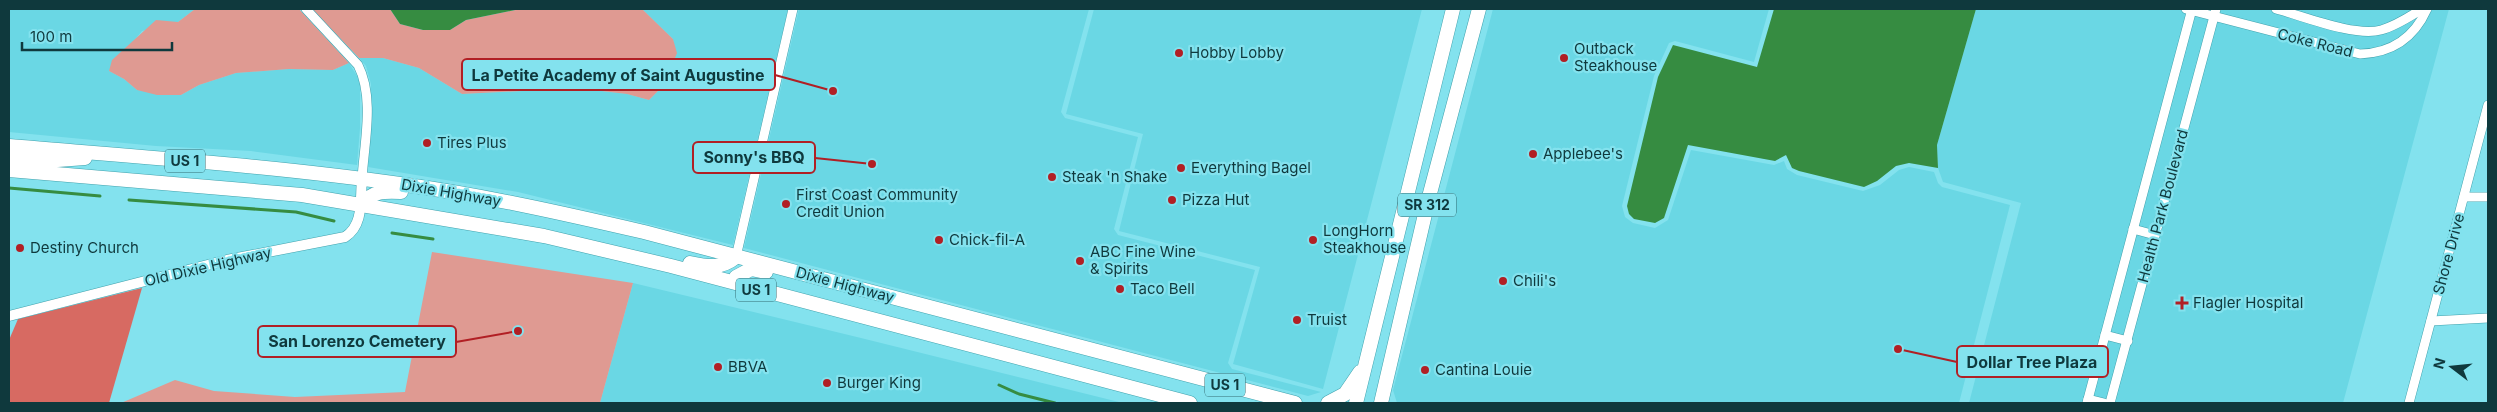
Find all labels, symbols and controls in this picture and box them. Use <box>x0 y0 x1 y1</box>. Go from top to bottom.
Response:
scale bar <box>22 20 172 52</box>
street label: Coke Road <box>2275 24 2355 61</box>
text: 100 m <box>30 27 72 46</box>
place label: Outback Steakhouse <box>1574 39 1657 75</box>
place label: Hobby Lobby <box>1189 43 1284 62</box>
marker: Hobby Lobby <box>1173 47 1185 59</box>
marker: Outback Steakhouse <box>1558 52 1570 64</box>
callout: La Petite Academy of Saint Augustine <box>462 59 775 90</box>
text: La Petite Academy of Saint Augustine <box>471 65 765 85</box>
street label: Health Park Boulevard <box>2133 127 2192 285</box>
place label: Tires Plus <box>437 133 507 152</box>
marker: Tires Plus <box>421 137 433 149</box>
callout: Sonny's BBQ <box>693 142 815 173</box>
place label: Applebee's <box>1543 144 1623 163</box>
text: Sonny's BBQ <box>703 147 805 167</box>
marker: Applebee's <box>1527 148 1539 160</box>
road number: US 1 <box>165 150 205 172</box>
place label: Everything Bagel <box>1191 158 1311 177</box>
marker: Everything Bagel <box>1175 162 1187 174</box>
place label: Steak 'n Shake <box>1062 167 1167 186</box>
marker: Steak 'n Shake <box>1046 171 1058 183</box>
street label: Dixie Highway <box>400 174 503 211</box>
place label: First Coast Community Credit Union <box>796 185 959 221</box>
place label: Pizza Hut <box>1182 190 1249 209</box>
marker: Pizza Hut <box>1166 194 1178 206</box>
road number: SR 312 <box>1398 194 1456 216</box>
marker: First Coast Community Credit Union <box>780 198 792 210</box>
street label: Shore Drive <box>2429 211 2468 296</box>
place label: LongHorn Steakhouse <box>1323 221 1406 257</box>
place label: Chick-fil-A <box>949 230 1025 249</box>
marker: Chick-fil-A <box>933 234 945 246</box>
marker: LongHorn Steakhouse <box>1307 234 1319 246</box>
place label: Destiny Church <box>30 238 139 257</box>
marker: Destiny Church <box>14 242 26 254</box>
place label: ABC Fine Wine & Spirits <box>1090 242 1196 278</box>
street label: Old Dixie Highway <box>143 243 274 290</box>
marker: ABC Fine Wine & Spirits <box>1074 255 1086 267</box>
street label: Dixie Highway <box>794 262 897 307</box>
place label: Chili's <box>1513 271 1556 290</box>
marker: Chili's <box>1497 275 1509 287</box>
road number: US 1 <box>736 278 776 302</box>
place label: Taco Bell <box>1130 279 1195 298</box>
marker: Taco Bell <box>1114 283 1126 295</box>
place label: Flagler Hospital <box>2193 293 2303 312</box>
marker: Flagler Hospital <box>2175 296 2189 310</box>
place label: Truist <box>1307 310 1347 329</box>
marker: Truist <box>1291 314 1303 326</box>
callout: San Lorenzo Cemetery <box>258 326 456 357</box>
text: San Lorenzo Cemetery <box>268 331 446 351</box>
north arrow <box>2427 342 2477 392</box>
callout: Dollar Tree Plaza <box>1957 346 2108 377</box>
text: Dollar Tree Plaza <box>1967 352 2097 372</box>
text: N <box>2429 356 2449 371</box>
place label: BBVA <box>728 357 767 376</box>
place label: Cantina Louie <box>1435 360 1532 379</box>
marker: BBVA <box>712 361 724 373</box>
marker: Cantina Louie <box>1419 364 1431 376</box>
place label: Burger King <box>837 373 921 392</box>
road number: US 1 <box>1205 374 1245 396</box>
marker: Burger King <box>821 377 833 389</box>

